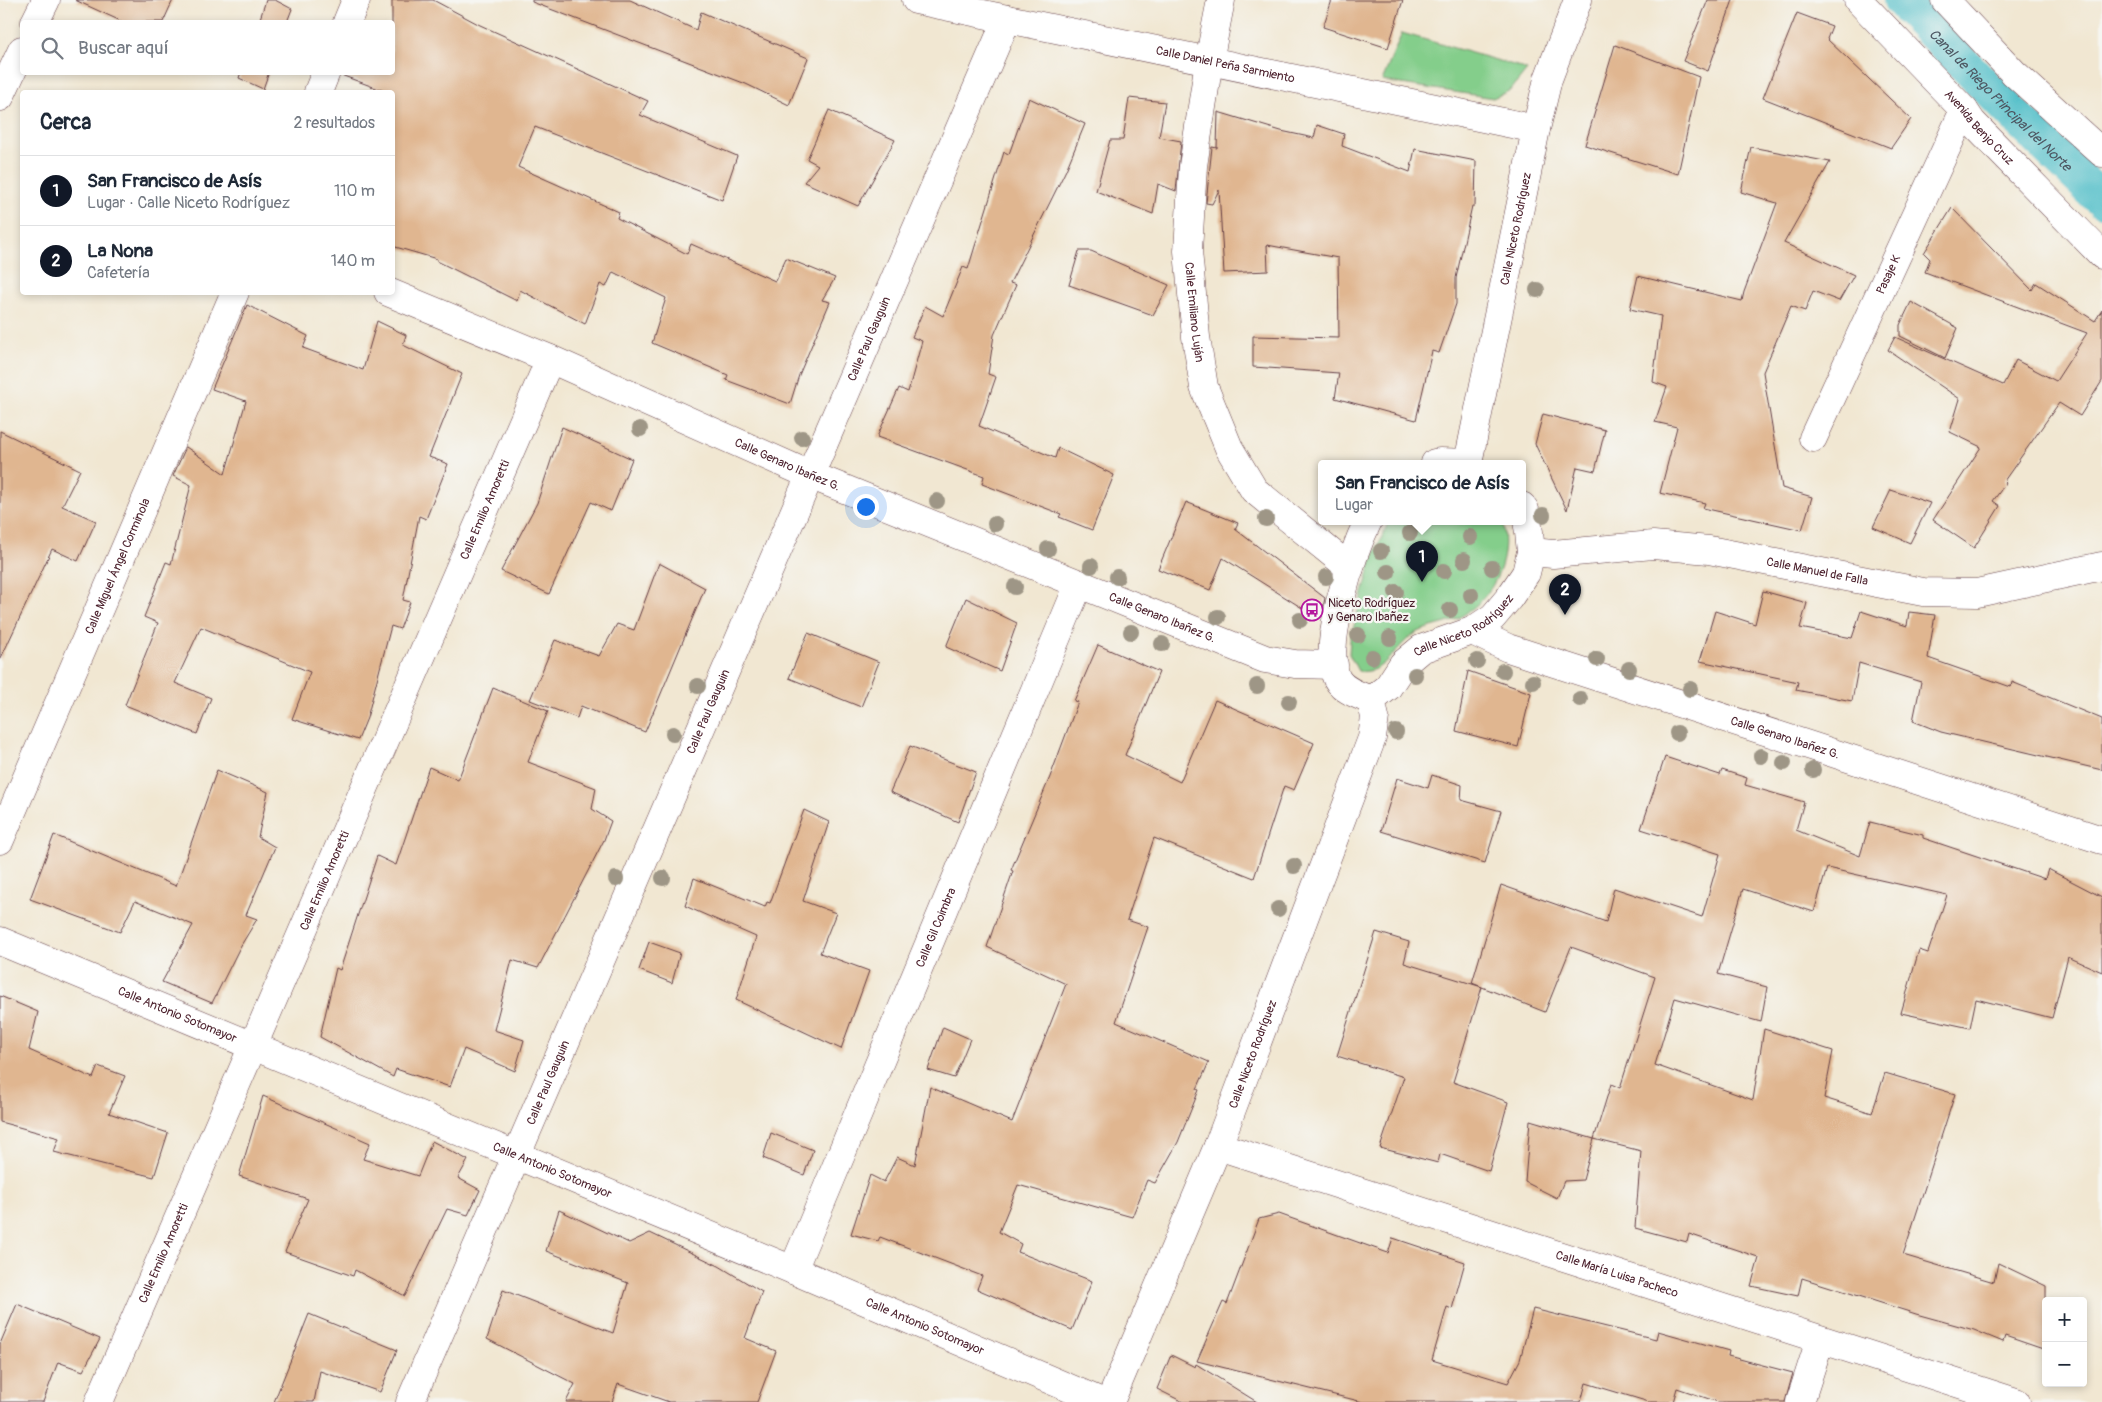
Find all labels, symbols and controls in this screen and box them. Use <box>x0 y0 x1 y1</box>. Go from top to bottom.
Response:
search box <box>20 20 395 75</box>
water label: Canal de Riego Principal del Norte <box>1926 25 2077 176</box>
icon: search <box>38 34 66 62</box>
text: Buscar aquí <box>78 36 169 60</box>
street label: Calle Daniel Peña Sarmiento <box>1155 43 1297 86</box>
street label: Avenida Benjo Cruz <box>1941 87 2017 168</box>
text: Cerca <box>40 109 91 136</box>
text: 2 resultados <box>293 113 375 133</box>
text: San Francisco de Asís <box>87 169 262 193</box>
street label: Calle Niceto Rodríguez <box>1497 171 1534 287</box>
text: 1 <box>53 181 59 201</box>
text: 110 m <box>334 181 375 201</box>
text: Lugar · Calle Niceto Rodríguez <box>87 193 290 213</box>
text: La Nona <box>87 239 153 263</box>
text: 2 <box>52 251 60 271</box>
text: 140 m <box>331 251 375 271</box>
street label: Pasaje K <box>1873 253 1904 296</box>
street label: Calle Emiliano Luján <box>1182 261 1207 363</box>
text: Cafetería <box>87 263 150 283</box>
street label: Calle Paul Gauguin <box>844 294 894 383</box>
street label: Calle Genaro Ibañez G. <box>732 435 842 494</box>
street label: Calle Emilio Amoretti <box>457 458 513 562</box>
popup <box>1318 460 1526 525</box>
text: San Francisco de Asís <box>1335 471 1509 495</box>
your location <box>853 494 879 520</box>
street label: Calle Miguel Ángel Corminola <box>82 495 153 636</box>
text: Lugar <box>1335 495 1373 515</box>
pin: 1 <box>1406 541 1438 582</box>
street label: Calle Manuel de Falla <box>1765 554 1870 589</box>
pin: 2 <box>1549 574 1581 615</box>
street label: Calle Genaro Ibañez G. <box>1107 589 1218 646</box>
street label: Calle Niceto Rodríguez <box>1410 591 1517 660</box>
place label: Niceto Rodríguez y Genaro Ibañez <box>1327 596 1415 625</box>
bus stop icon: Niceto Rodríguez y Genaro Ibañez <box>1300 598 1324 622</box>
street label: Calle Paul Gauguin <box>683 667 733 756</box>
street label: Calle Genaro Ibañez G. <box>1729 713 1841 762</box>
street label: Calle Emilio Amoretti <box>296 829 353 933</box>
street label: Calle Gil Coimbra <box>912 885 959 970</box>
street label: Calle Antonio Sotomayor <box>116 983 240 1046</box>
street label: Calle Niceto Rodríguez <box>1225 998 1280 1110</box>
street label: Calle Paul Gauguin <box>523 1038 573 1127</box>
street label: Calle Antonio Sotomayor <box>491 1139 615 1202</box>
street label: Calle Emilio Amoretti <box>135 1201 191 1305</box>
street label: Calle María Luisa Pacheco <box>1554 1247 1681 1301</box>
street label: Calle Antonio Sotomayor <box>863 1294 987 1359</box>
map controls <box>2042 1297 2087 1387</box>
button: + <box>2042 1297 2087 1342</box>
button: − <box>2042 1342 2087 1387</box>

